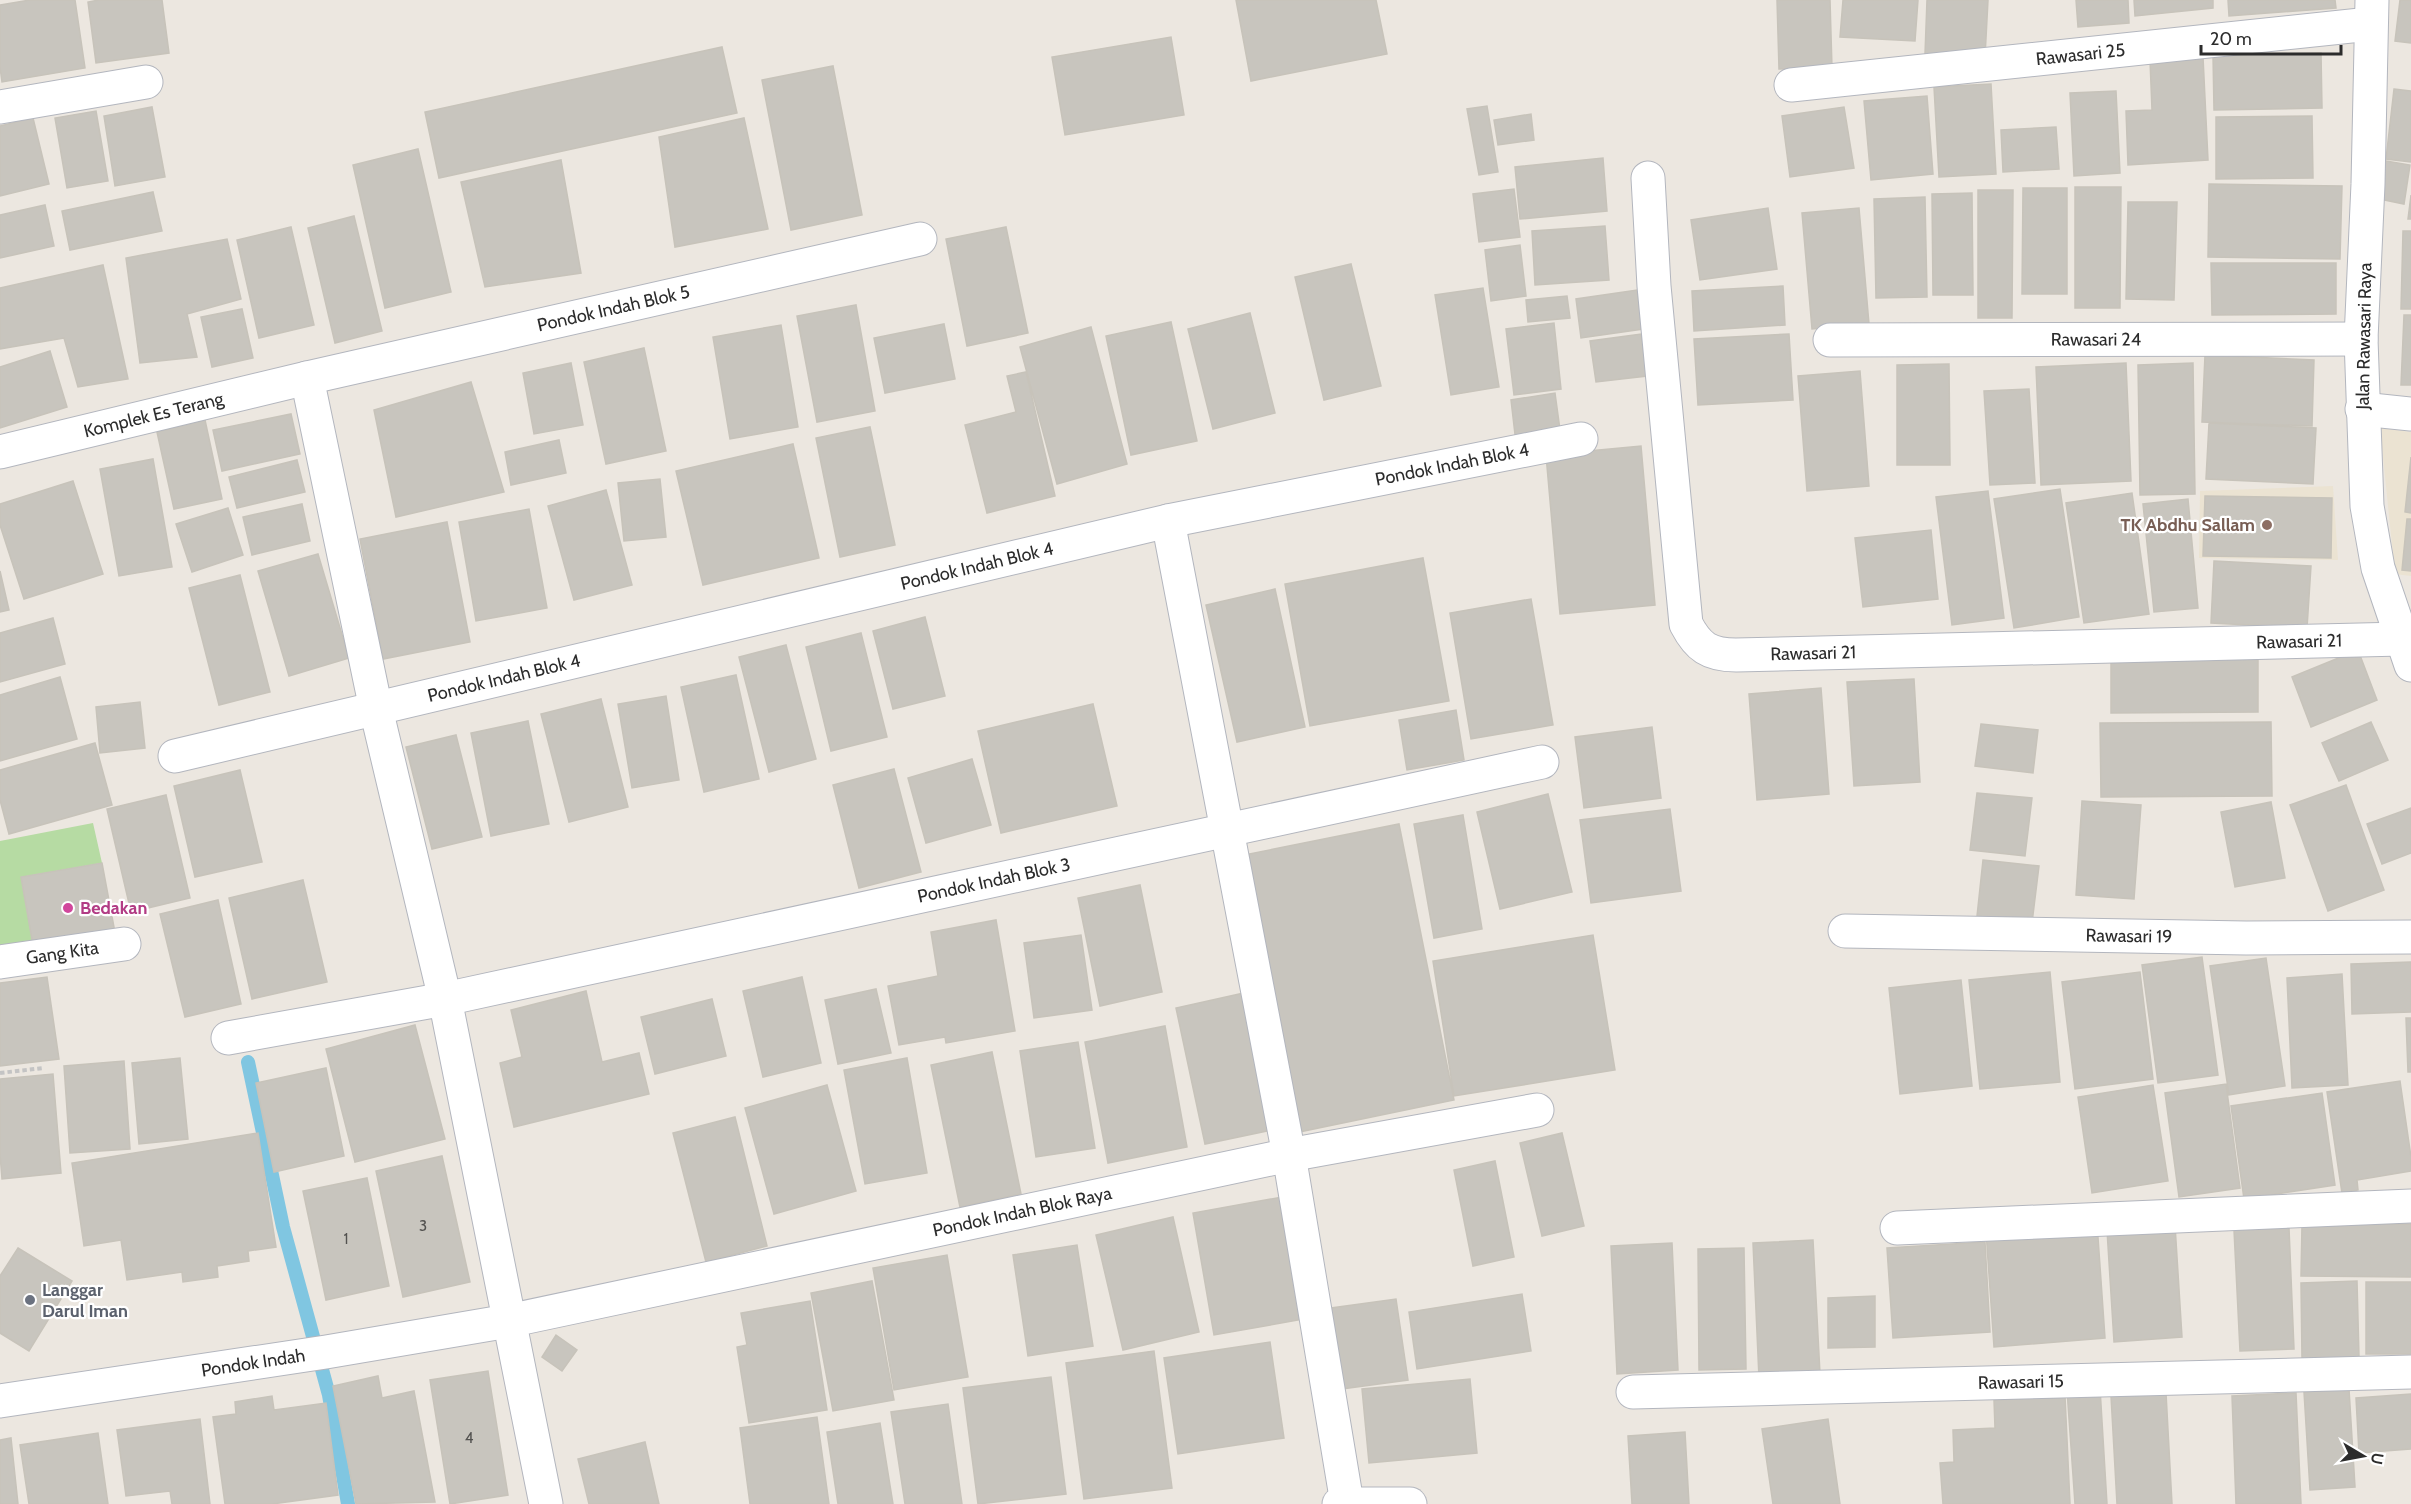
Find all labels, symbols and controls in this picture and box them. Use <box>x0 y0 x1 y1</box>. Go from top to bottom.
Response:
scale bar <box>2201 18 2340 56</box>
text: 20 m <box>2210 28 2252 50</box>
street label: Rawasari 25 <box>2035 39 2126 70</box>
street label: Jalan Rawasari Raya <box>2352 262 2376 411</box>
street label: Pondok Indah Blok 5 <box>535 281 692 336</box>
street label: Rawasari 24 <box>2051 328 2141 351</box>
street label: Komplek Es Terang <box>82 387 227 442</box>
street label: Pondok Indah Blok 4 <box>1373 439 1531 491</box>
place label: TK Abdhu Sallam <box>2121 514 2255 536</box>
marker: TK Abdhu Sallam <box>2260 518 2274 532</box>
street label: Pondok Indah Blok 4 <box>898 538 1055 595</box>
street label: Rawasari 21 <box>2256 629 2342 653</box>
street label: Rawasari 21 <box>1770 641 1856 665</box>
street label: Pondok Indah Blok 4 <box>425 649 583 707</box>
street label: Pondok Indah Blok 3 <box>915 853 1072 908</box>
place label: Bedakan <box>80 897 147 919</box>
marker: Bedakan <box>61 901 75 915</box>
street label: Rawasari 19 <box>2085 924 2172 948</box>
street label: Gang Kita <box>25 937 100 969</box>
street label: Pondok Indah Blok Raya <box>931 1182 1114 1241</box>
house number: 3 <box>419 1217 427 1235</box>
house number: 1 <box>344 1230 348 1248</box>
place label: Langgar Darul Iman <box>42 1279 128 1322</box>
marker: Langgar Darul Iman <box>23 1293 37 1307</box>
street label: Pondok Indah <box>200 1344 307 1382</box>
street label: Rawasari 15 <box>1978 1370 2064 1394</box>
north arrow <box>2333 1426 2393 1486</box>
house number: 4 <box>465 1429 474 1447</box>
text: U <box>2367 1451 2388 1466</box>

